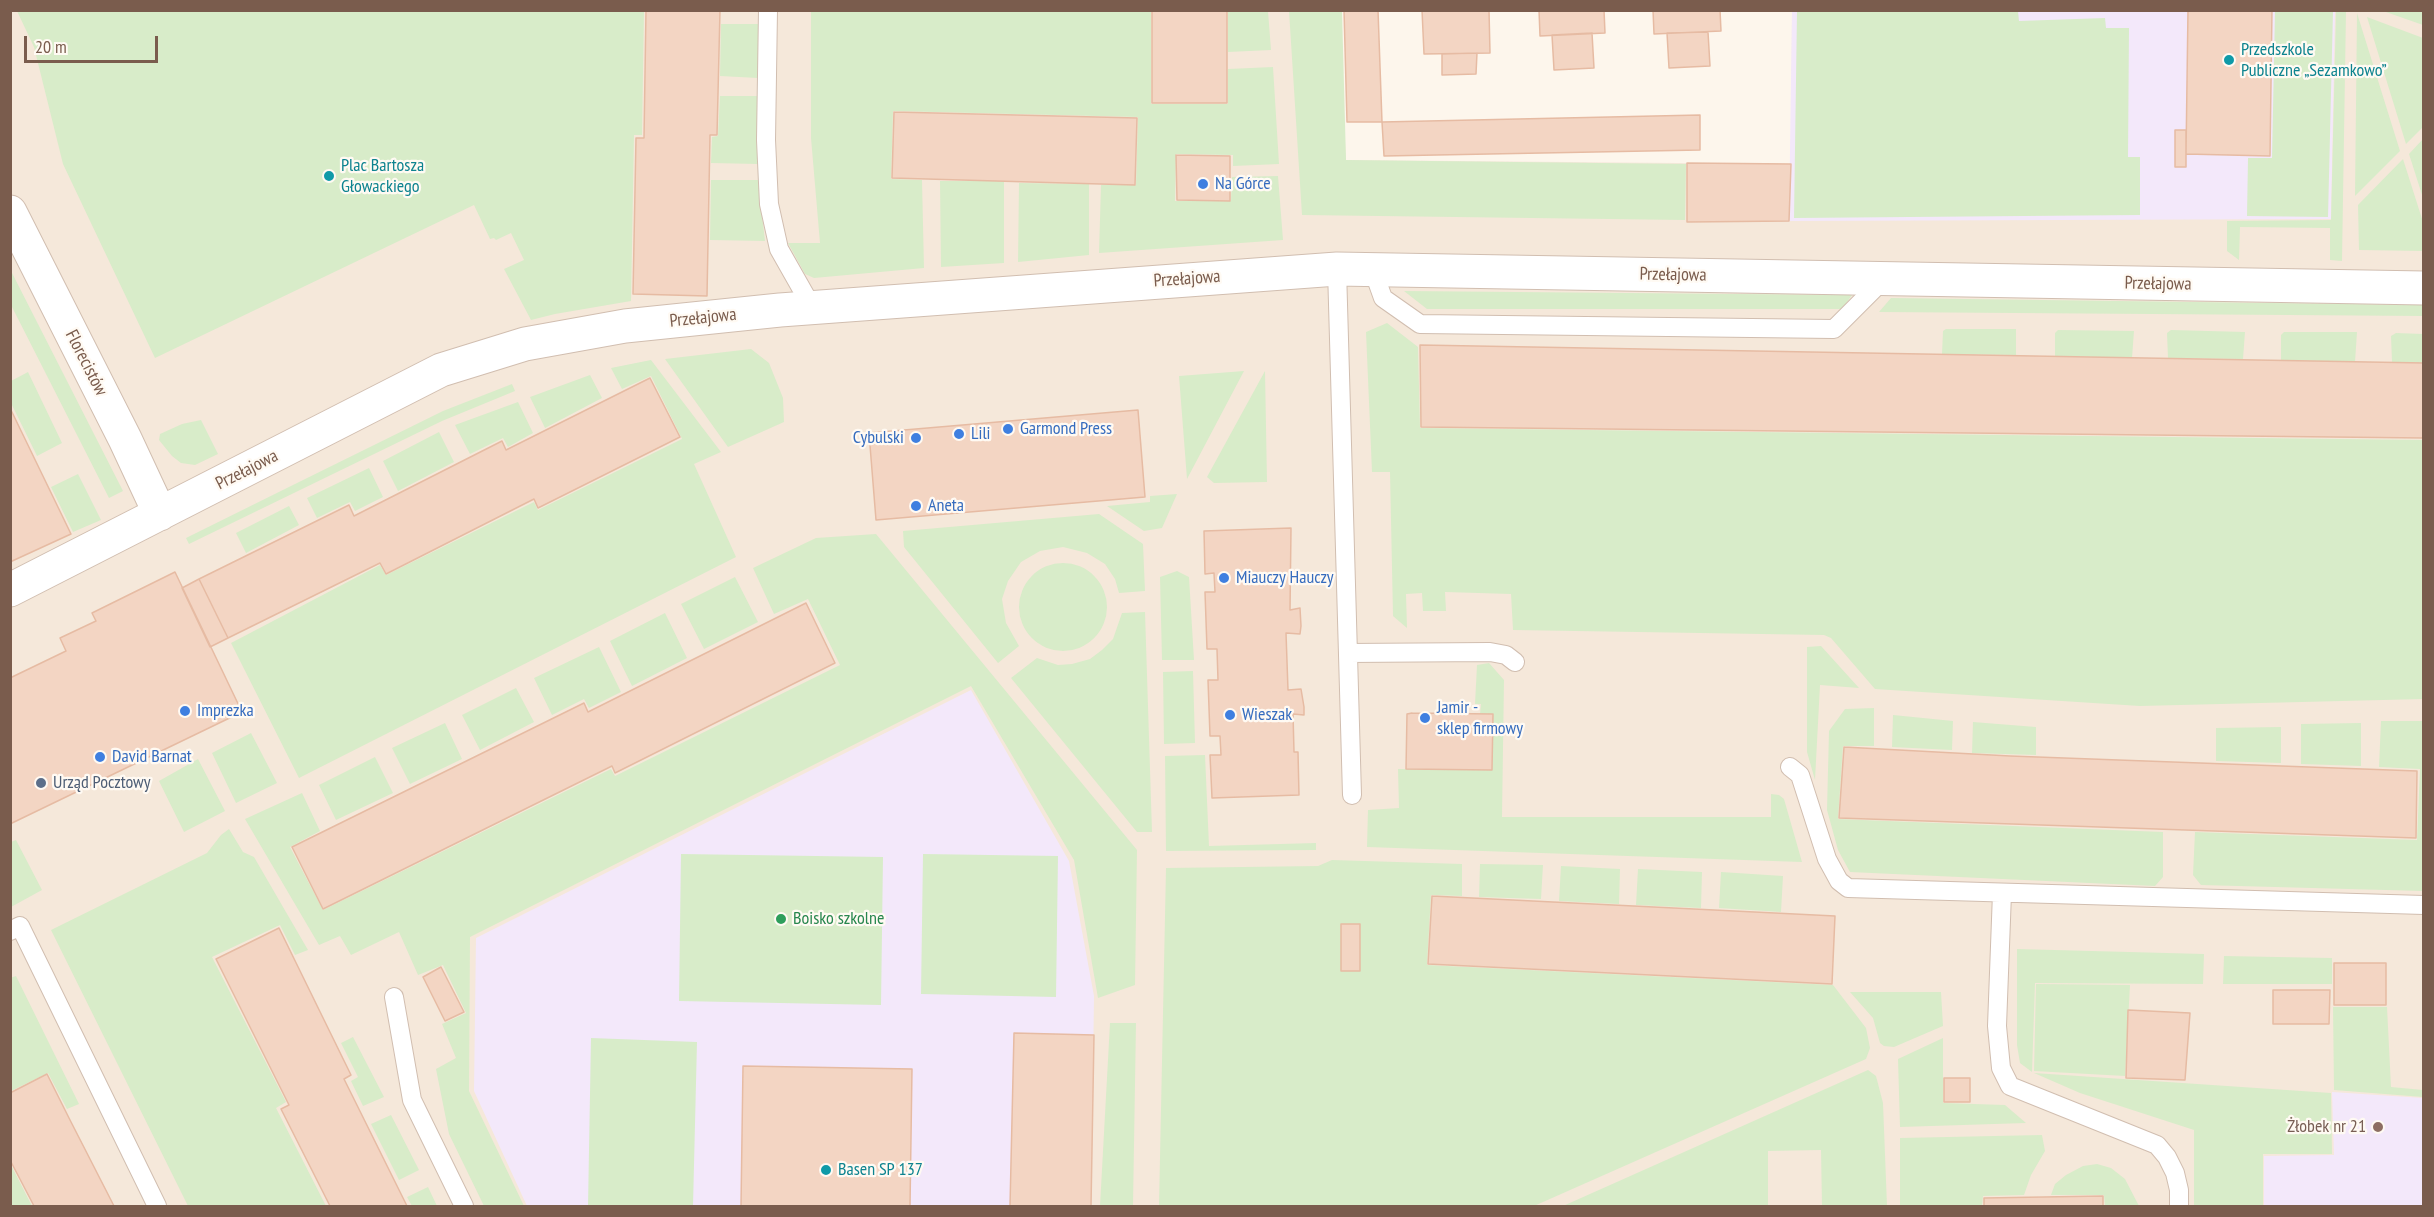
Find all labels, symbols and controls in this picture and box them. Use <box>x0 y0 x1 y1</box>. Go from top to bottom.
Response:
scale bar <box>27 24 160 62</box>
text: 20 m <box>35 35 67 58</box>
place label: Przedszkole Publiczne „Sezamkowo” <box>2241 39 2387 82</box>
marker: Przedszkole Publiczne „Sezamkowo” <box>2222 53 2236 67</box>
place label: Plac Bartosza Głowackiego <box>341 155 424 198</box>
marker: Plac Bartosza Głowackiego <box>322 169 336 183</box>
place label: Na Górce <box>1215 173 1271 195</box>
marker: Na Górce <box>1196 177 1210 191</box>
street label: Przełajowa <box>1639 264 1707 286</box>
street label: Przełajowa <box>1153 266 1221 292</box>
street label: Przełajowa <box>2124 273 2192 295</box>
street label: Przełajowa <box>669 304 737 332</box>
street label: Florecistów <box>60 326 112 400</box>
place label: Garmond Press <box>1020 418 1112 440</box>
marker: Garmond Press <box>1001 422 1015 436</box>
place label: Lili <box>971 423 990 445</box>
place label: Cybulski <box>853 427 904 449</box>
marker: Lili <box>952 427 966 441</box>
marker: Cybulski <box>909 431 923 445</box>
street label: Przełajowa <box>212 445 282 495</box>
place label: Aneta <box>928 495 964 517</box>
marker: Aneta <box>909 499 923 513</box>
place label: Miauczy Hauczy <box>1236 567 1334 589</box>
marker: Miauczy Hauczy <box>1217 571 1231 585</box>
place label: Jamir - sklep firmowy <box>1437 697 1523 740</box>
place label: Imprezka <box>197 700 254 722</box>
marker: Imprezka <box>178 704 192 718</box>
place label: Wieszak <box>1242 704 1292 726</box>
marker: Wieszak <box>1223 708 1237 722</box>
marker: Jamir - sklep firmowy <box>1418 711 1432 725</box>
place label: David Barnat <box>112 746 192 768</box>
marker: David Barnat <box>93 750 107 764</box>
place label: Urząd Pocztowy <box>53 772 151 794</box>
marker: Urząd Pocztowy <box>34 776 48 790</box>
place label: Boisko szkolne <box>793 908 884 930</box>
marker: Boisko szkolne <box>774 912 788 926</box>
place label: Żłobek nr 21 <box>2287 1116 2366 1138</box>
marker: Żłobek nr 21 <box>2371 1120 2385 1134</box>
place label: Basen SP 137 <box>838 1159 923 1181</box>
marker: Basen SP 137 <box>819 1163 833 1177</box>

